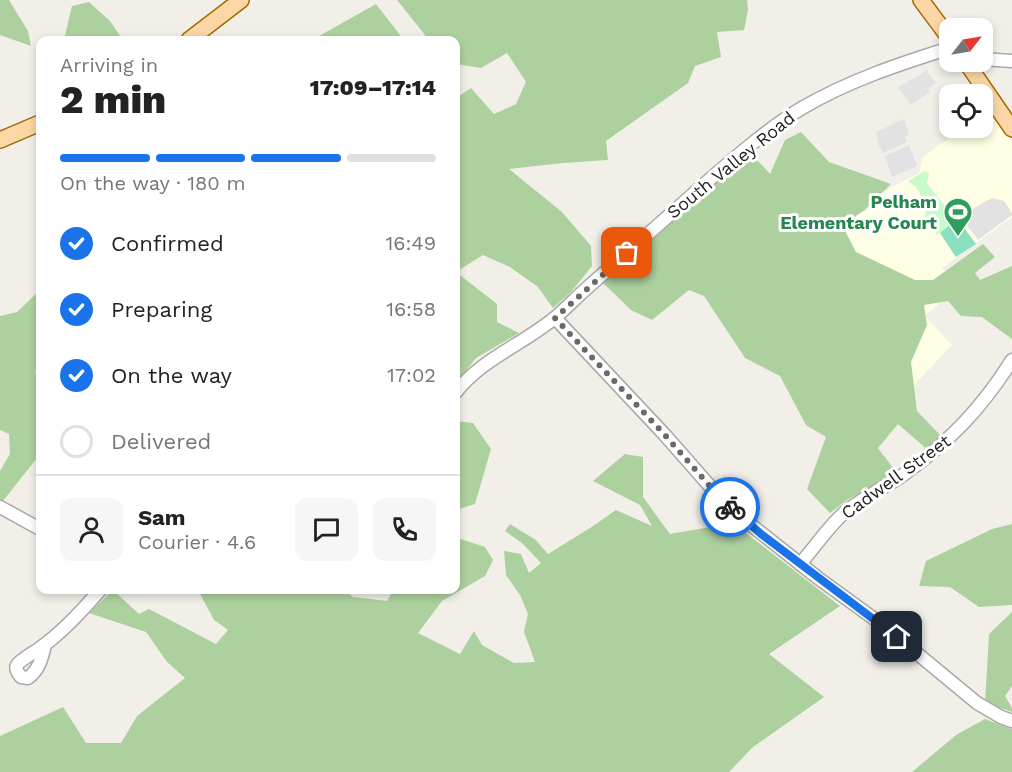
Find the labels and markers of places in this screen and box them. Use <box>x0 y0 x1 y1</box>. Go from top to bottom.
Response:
place label: Pelham Elementary Court <box>780 191 937 233</box>
sports icon: Pelham Elementary Court <box>942 196 974 238</box>
pin <box>601 227 652 278</box>
pin <box>871 611 922 662</box>

